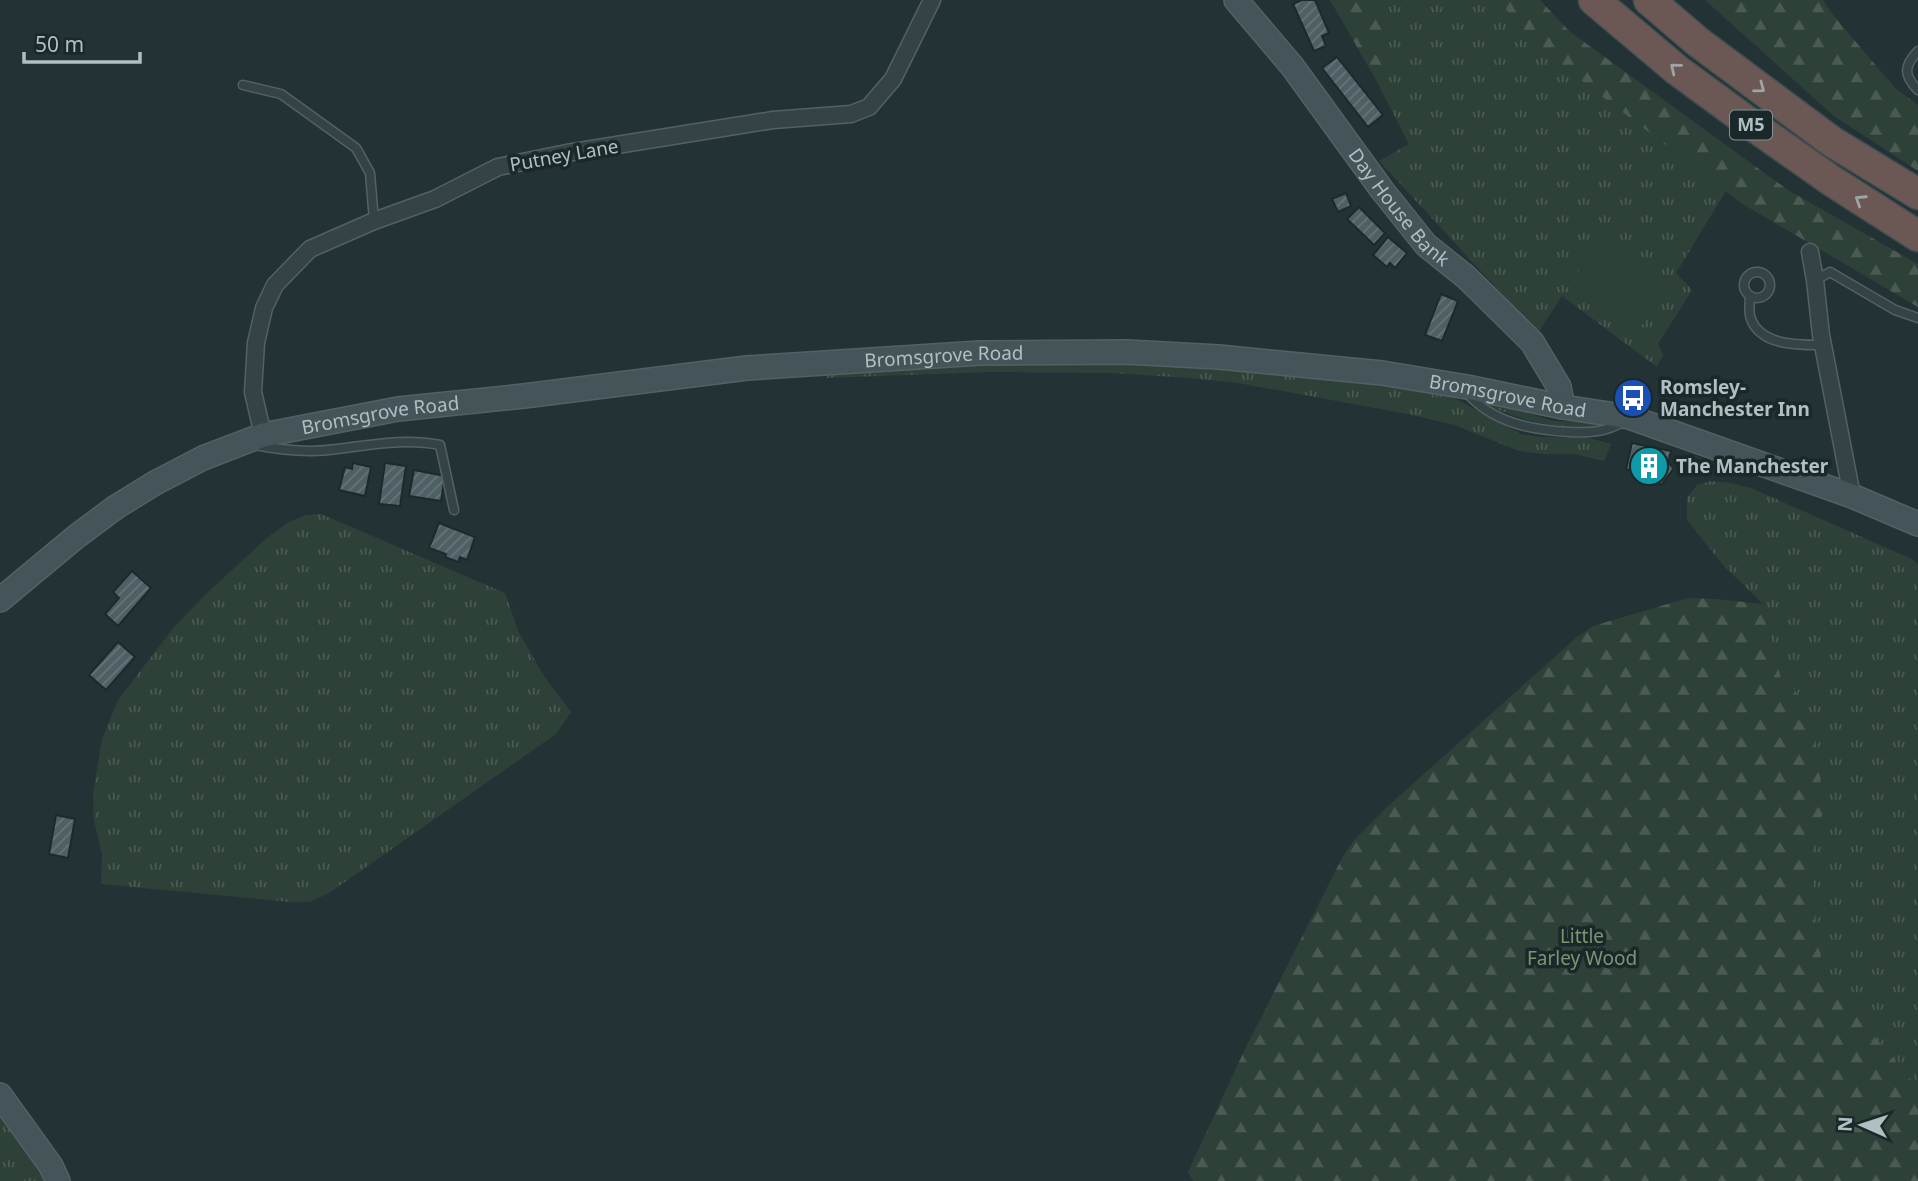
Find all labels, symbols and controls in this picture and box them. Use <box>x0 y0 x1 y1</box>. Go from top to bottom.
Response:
scale bar <box>24 21 140 65</box>
text: 50 m <box>35 30 84 58</box>
one-way arrow <box>1670 64 1682 77</box>
one-way arrow <box>1752 80 1765 92</box>
road number: M5 <box>1730 110 1772 140</box>
street label: Putney Lane <box>508 133 620 177</box>
street label: Day House Bank <box>1343 143 1455 272</box>
one-way arrow <box>1855 195 1868 208</box>
street label: Bromsgrove Road <box>863 340 1024 373</box>
street label: Bromsgrove Road <box>1427 368 1588 423</box>
place label: Romsley- Manchester Inn <box>1660 374 1810 422</box>
bus stop icon: Romsley- Manchester Inn <box>1612 377 1654 419</box>
street label: Bromsgrove Road <box>299 390 460 440</box>
building icon: The Manchester <box>1628 445 1670 487</box>
place label: The Manchester <box>1676 453 1829 479</box>
park label: Little Farley Wood <box>1527 923 1637 971</box>
north arrow <box>1827 1090 1897 1160</box>
text: N <box>1832 1116 1858 1133</box>

